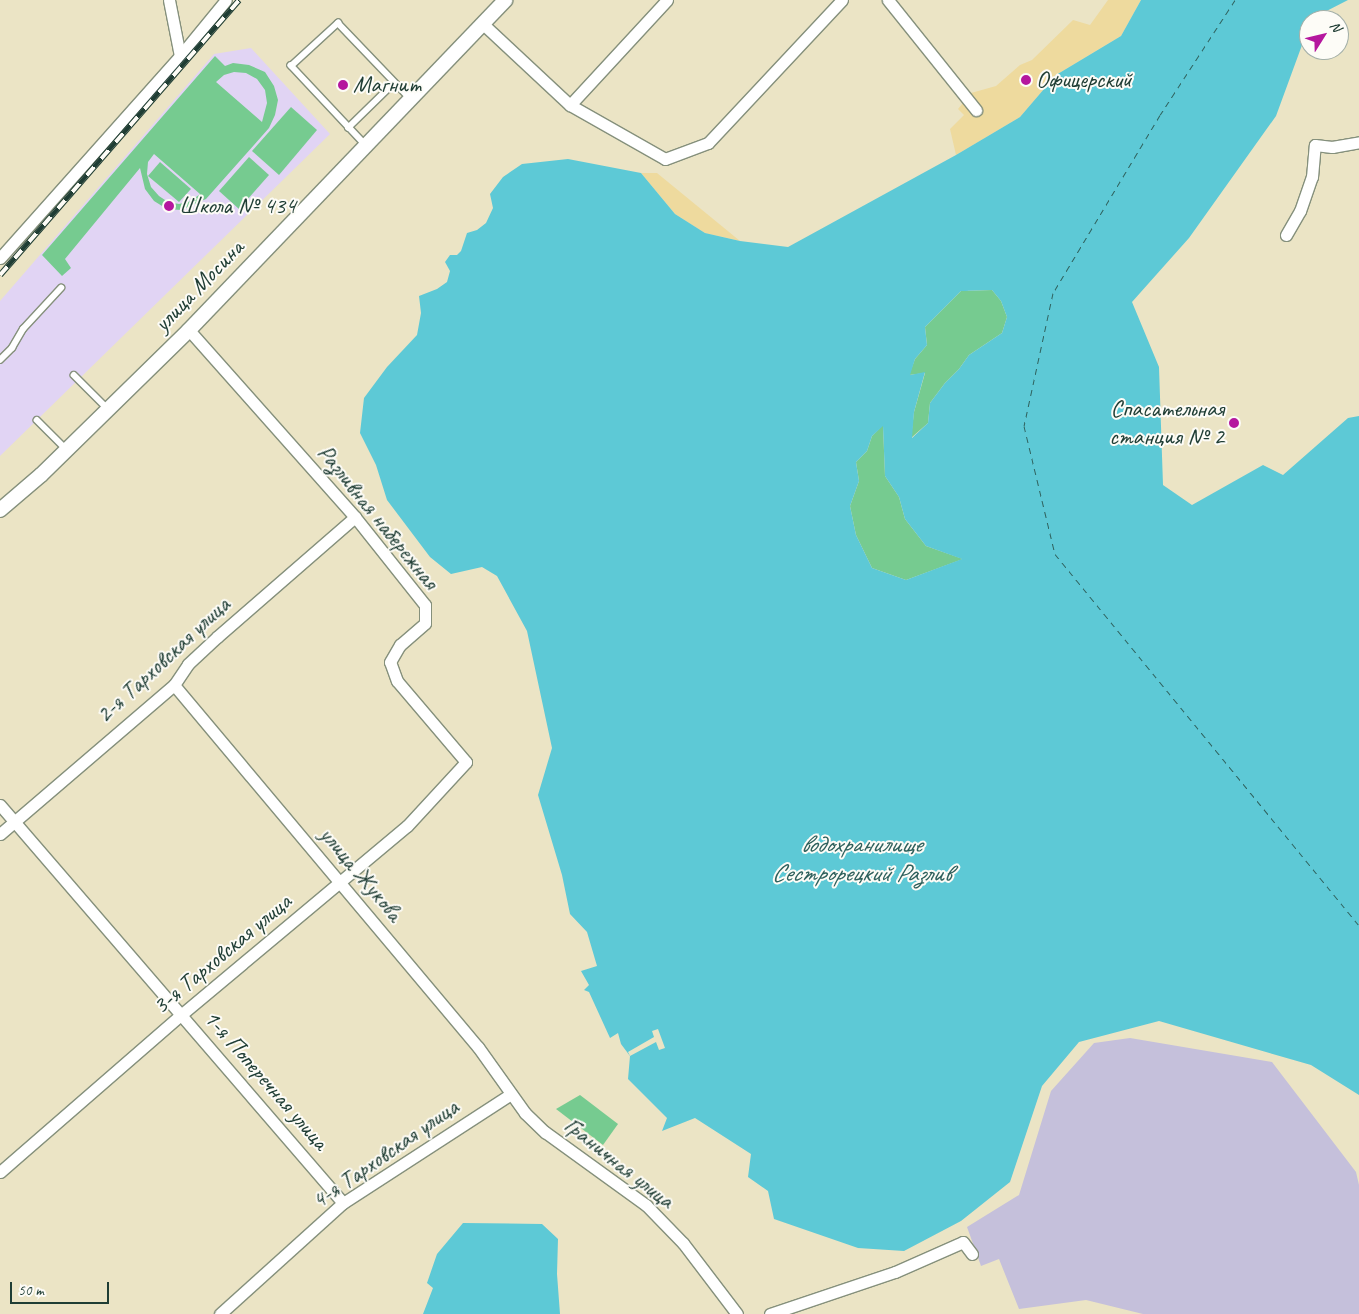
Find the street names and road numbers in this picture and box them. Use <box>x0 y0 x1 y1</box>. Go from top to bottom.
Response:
street label: улица Мосина <box>148 234 250 338</box>
street label: Разливная набережная <box>311 439 445 595</box>
street label: 2-я Тарховская улица <box>90 590 236 730</box>
street label: улица Жукова <box>313 821 409 927</box>
street label: 3-я Тарховская улица <box>146 887 298 1021</box>
street label: 1-я Поперечная улица <box>197 1004 335 1156</box>
street label: 4-я Тарховская улица <box>306 1093 464 1215</box>
street label: Граничная улица <box>557 1110 681 1216</box>

